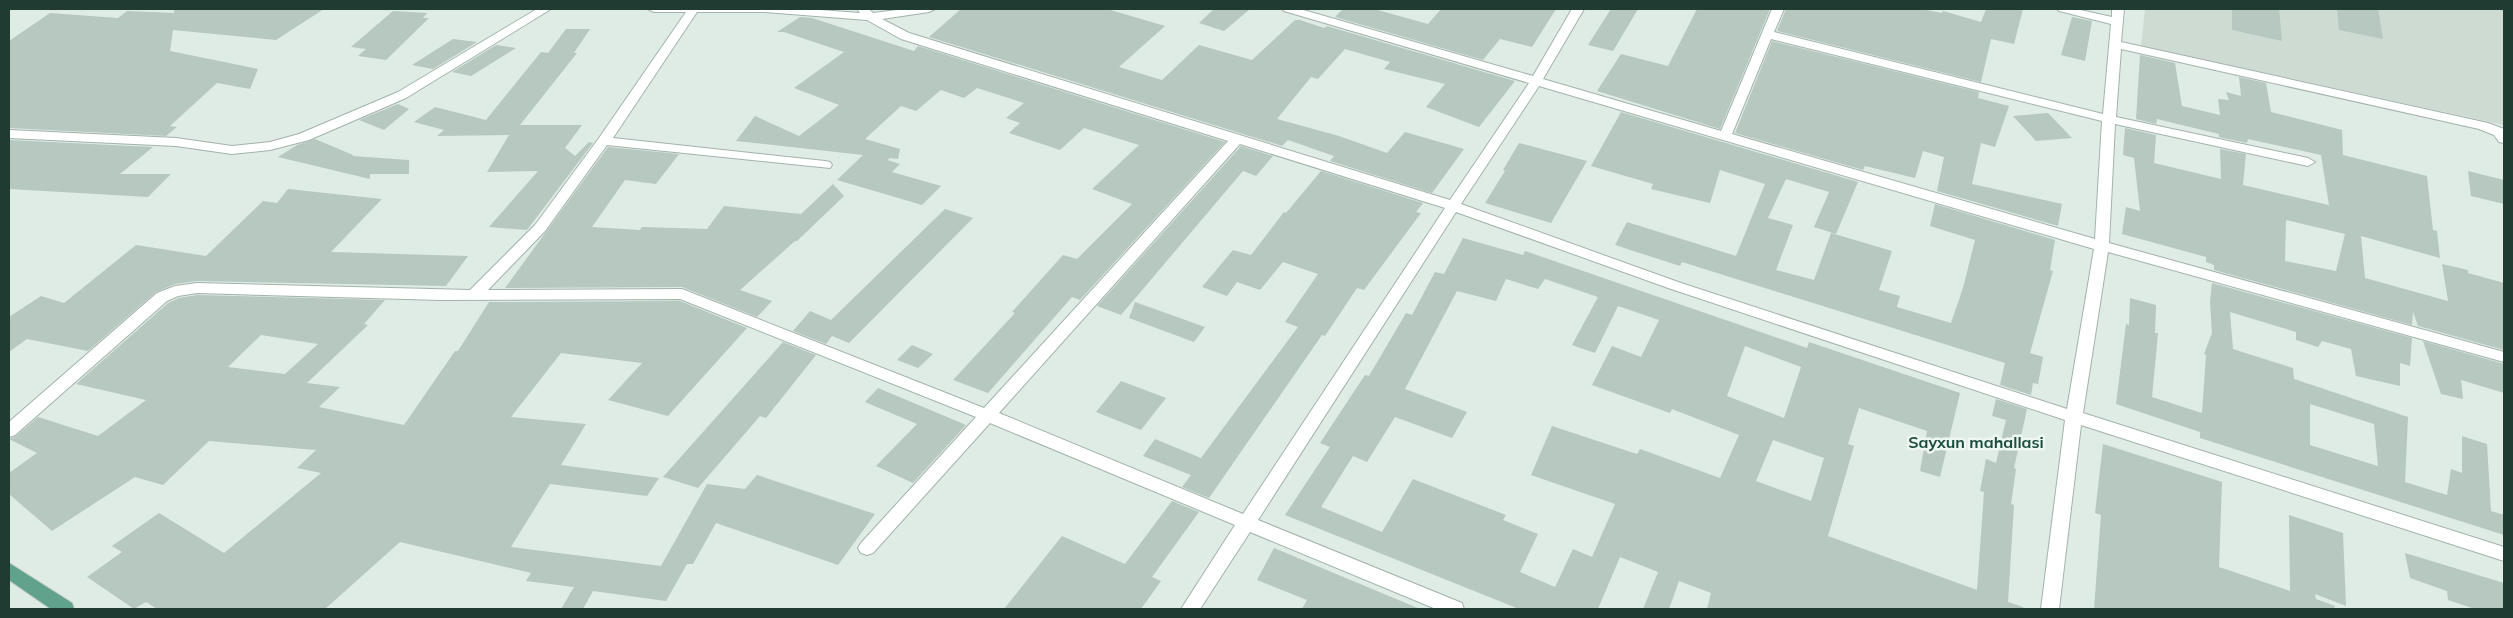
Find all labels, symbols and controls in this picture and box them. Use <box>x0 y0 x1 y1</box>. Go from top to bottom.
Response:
district label: Sayxun mahallasi <box>1908 432 2044 452</box>

